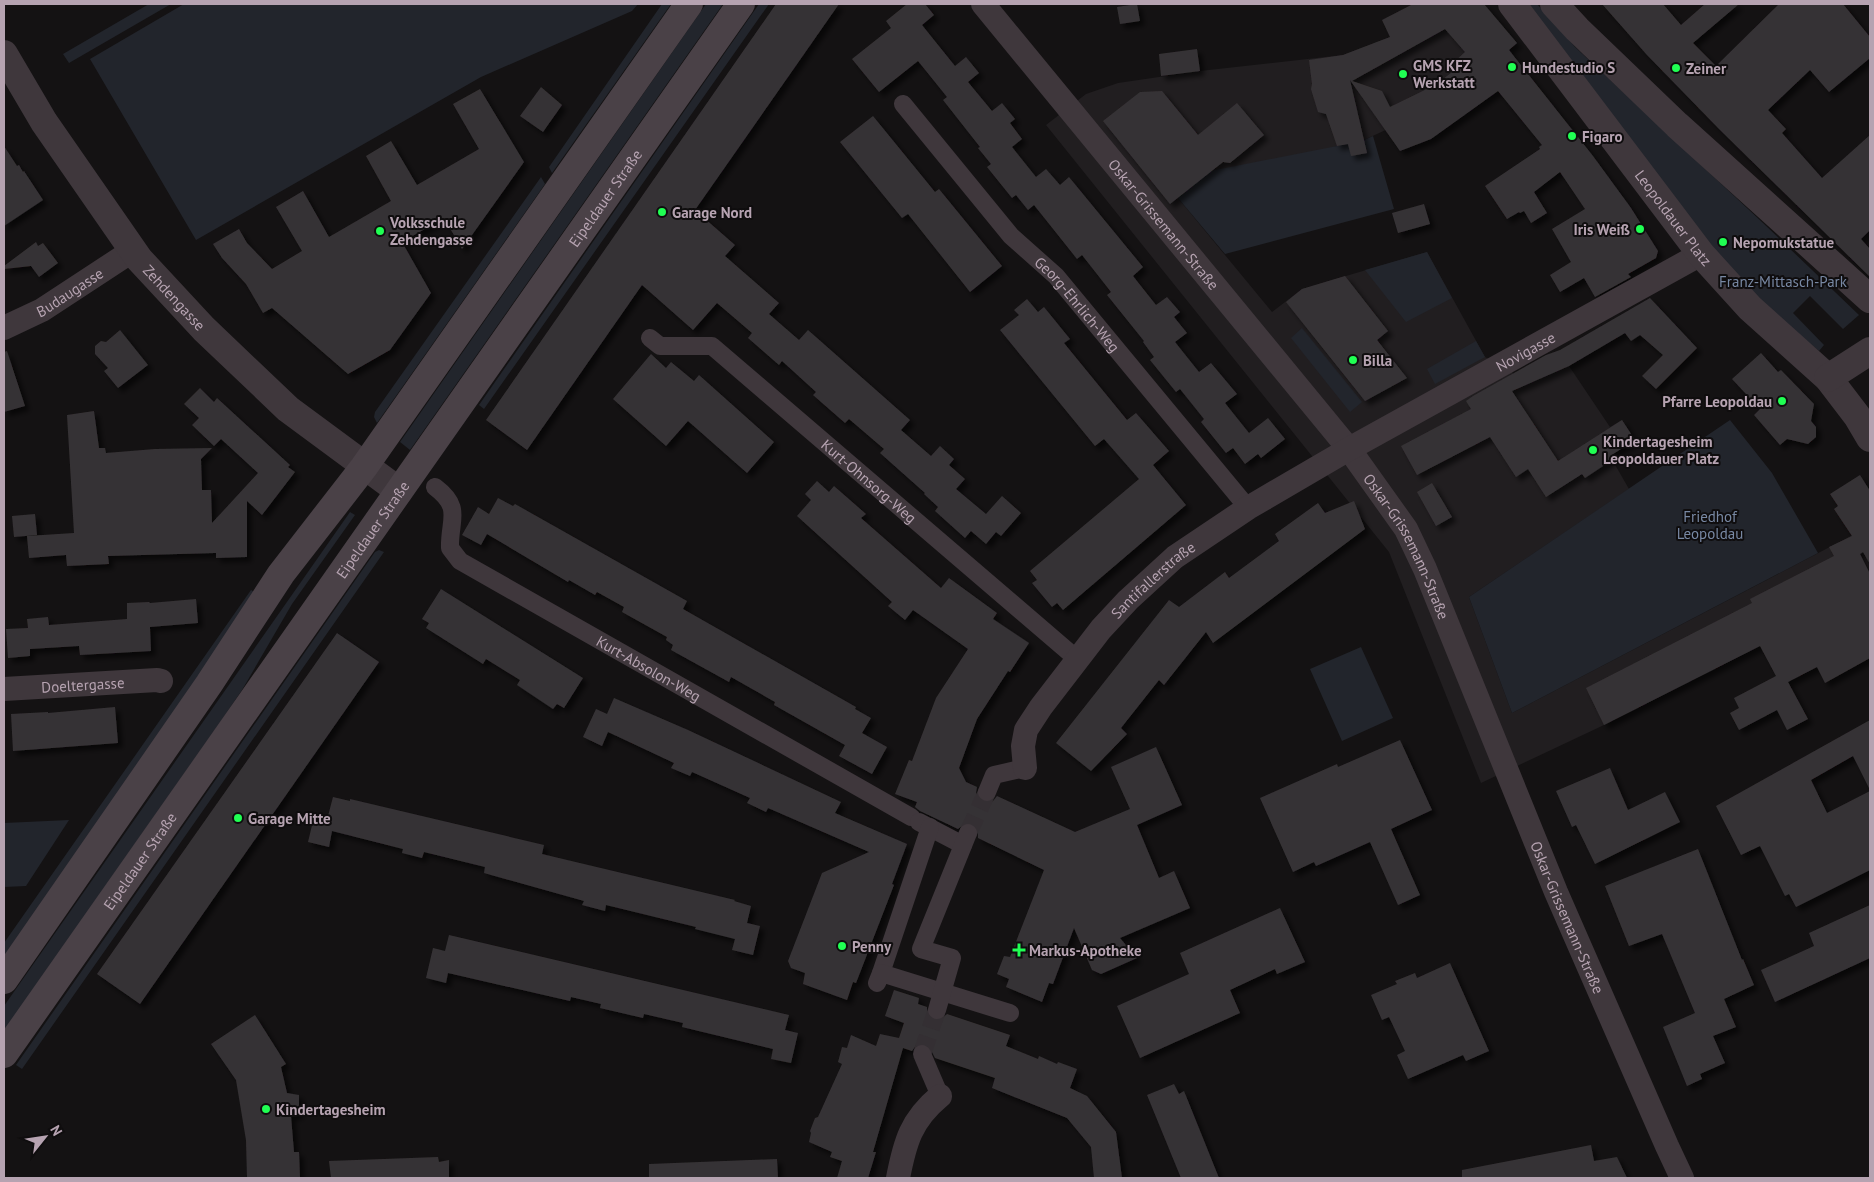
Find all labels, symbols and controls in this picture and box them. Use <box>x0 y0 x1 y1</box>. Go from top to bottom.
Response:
place label: GMS KFZ Werkstatt <box>1413 56 1476 92</box>
place label: Hundestudio S <box>1522 58 1615 77</box>
place label: Zeiner <box>1686 59 1727 78</box>
marker: Hundestudio S <box>1506 61 1518 73</box>
marker: Zeiner <box>1670 62 1682 74</box>
marker: GMS KFZ Werkstatt <box>1397 68 1409 80</box>
place label: Figaro <box>1582 127 1622 146</box>
marker: Figaro <box>1566 130 1578 142</box>
street label: Eipeldauer Straße <box>564 145 646 250</box>
street label: Oskar-Grissemann-Straße <box>1105 155 1223 293</box>
street label: Leopoldauer Platz <box>1631 166 1716 269</box>
place label: Garage Nord <box>672 203 752 222</box>
marker: Garage Nord <box>656 206 668 218</box>
place label: Volksschule Zehdengasse <box>389 213 473 249</box>
place label: Iris Weiß <box>1573 220 1631 239</box>
marker: Iris Weiß <box>1634 223 1646 235</box>
marker: Volksschule Zehdengasse <box>374 225 386 237</box>
place label: Nepomukstatue <box>1733 233 1834 252</box>
marker: Nepomukstatue <box>1717 236 1729 248</box>
street label: Georg-Ehrlich-Weg <box>1031 252 1124 356</box>
street label: Zehdengasse <box>139 261 210 334</box>
street label: Budaugasse <box>33 263 107 321</box>
park label: Franz-Mittasch-Park <box>1719 272 1848 291</box>
street label: Novigasse <box>1492 327 1558 375</box>
place label: Billa <box>1363 351 1392 370</box>
marker: Billa <box>1347 354 1359 366</box>
place label: Pfarre Leopoldau <box>1662 392 1772 411</box>
marker: Pfarre Leopoldau <box>1776 395 1788 407</box>
place label: Kindertagesheim Leopoldauer Platz <box>1603 432 1719 468</box>
street label: Kurt-Ohnsorg-Weg <box>818 435 921 527</box>
marker: Kindertagesheim Leopoldauer Platz <box>1587 444 1599 456</box>
street label: Oskar-Grissemann-Straße <box>1360 469 1454 622</box>
street label: Eipeldauer Straße <box>332 477 413 582</box>
park label: Friedhof Leopoldau <box>1677 507 1743 543</box>
street label: Santifallerstraße <box>1106 537 1199 622</box>
street label: Kurt-Absolon-Weg <box>593 631 704 705</box>
street label: Doeltergasse <box>41 672 125 696</box>
street label: Eipeldauer Straße <box>99 808 180 913</box>
place label: Garage Mitte <box>248 809 331 828</box>
marker: Garage Mitte <box>232 812 244 824</box>
street label: Oskar-Grissemann-Straße <box>1527 838 1609 996</box>
place label: Penny <box>852 937 892 956</box>
marker: Penny <box>836 940 848 952</box>
place label: Markus-Apotheke <box>1029 941 1142 960</box>
marker: Markus-Apotheke <box>1013 944 1025 956</box>
place label: Kindertagesheim <box>276 1100 386 1119</box>
marker: Kindertagesheim <box>260 1103 272 1115</box>
north arrow <box>20 1112 70 1162</box>
text: N <box>46 1122 66 1139</box>

